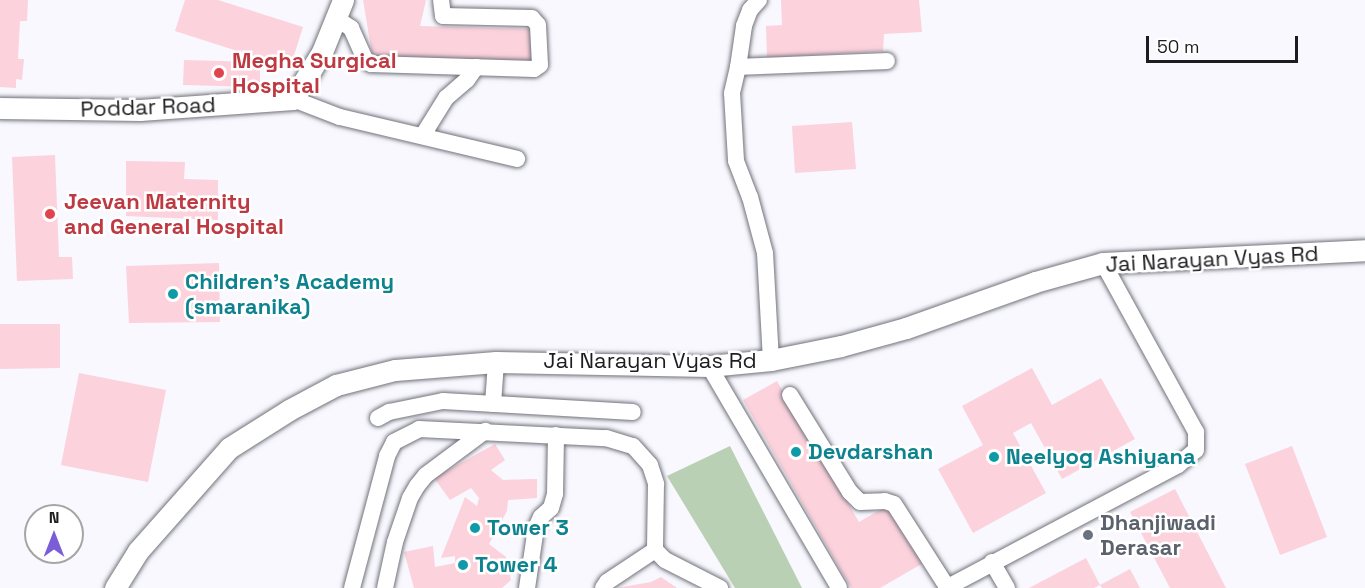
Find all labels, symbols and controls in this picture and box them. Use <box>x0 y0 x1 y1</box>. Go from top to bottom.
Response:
scale bar <box>1149 24 1300 62</box>
text: 50 m <box>1157 35 1199 58</box>
place label: Megha Surgical Hospital <box>232 47 397 98</box>
marker: Megha Surgical Hospital <box>210 64 228 82</box>
street label: Poddar Road <box>80 91 216 123</box>
place label: Jeevan Maternity and General Hospital <box>64 188 284 240</box>
marker: Jeevan Maternity and General Hospital <box>41 205 59 223</box>
street label: Jai Narayan Vyas Rd <box>1105 240 1319 278</box>
place label: Children's Academy (smaranika) <box>185 268 394 320</box>
marker: Children's Academy (smaranika) <box>166 287 180 301</box>
street label: Jai Narayan Vyas Rd <box>543 348 757 374</box>
place label: Devdarshan <box>808 439 933 465</box>
place label: Neelyog Ashiyana <box>1006 444 1196 470</box>
marker: Devdarshan <box>789 445 803 459</box>
marker: Neelyog Ashiyana <box>987 450 1001 464</box>
north arrow <box>24 504 84 564</box>
text: N <box>49 507 59 528</box>
place label: Dhanjiwadi Derasar <box>1100 509 1216 560</box>
place label: Tower 3 <box>487 515 569 541</box>
marker: Tower 3 <box>468 521 482 535</box>
marker: Dhanjiwadi Derasar <box>1081 528 1095 542</box>
place label: Tower 4 <box>475 552 557 578</box>
marker: Tower 4 <box>456 558 470 572</box>

